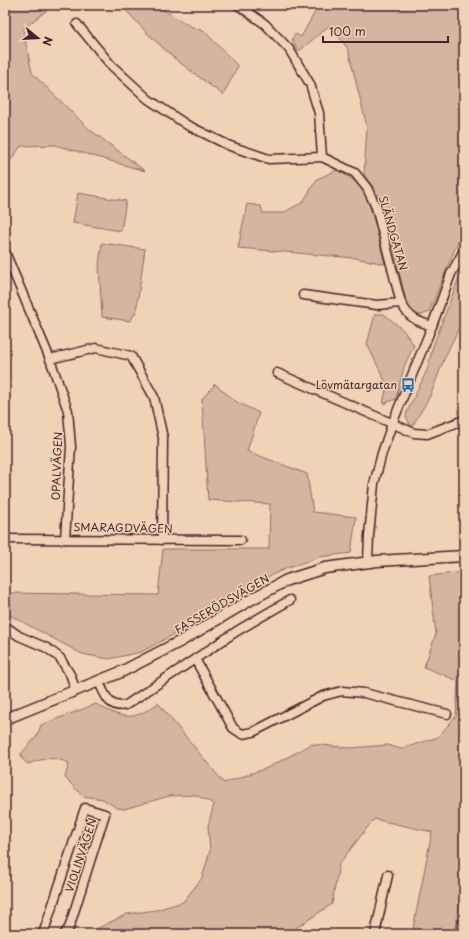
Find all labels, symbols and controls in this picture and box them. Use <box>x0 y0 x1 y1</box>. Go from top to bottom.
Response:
north arrow <box>18 18 58 58</box>
scale bar <box>323 18 448 44</box>
text: 100 m <box>329 22 366 40</box>
text: N <box>38 34 57 48</box>
street label: SLÄNDGATAN <box>375 193 412 272</box>
place label: Lövmätargatan <box>316 376 397 393</box>
bus stop icon: Lövmätargatan <box>400 377 416 393</box>
street label: OPALVÄGEN <box>47 431 66 501</box>
street label: SMARAGDVÄGEN <box>73 518 173 537</box>
street label: FASSERÖDSVÄGEN <box>171 570 272 638</box>
street label: VIOLINVÄGEN <box>60 815 101 894</box>

